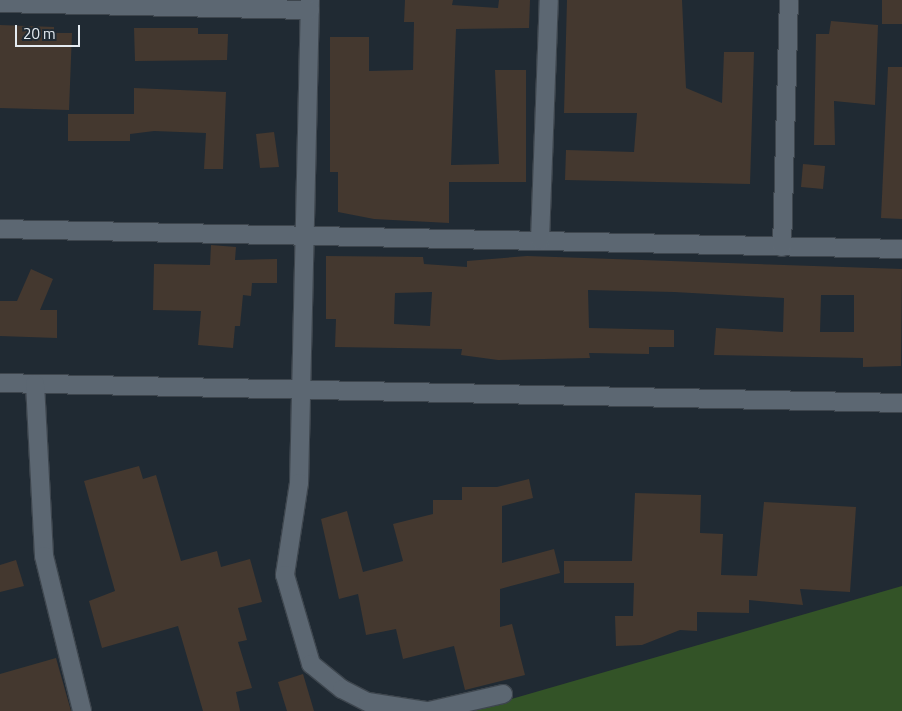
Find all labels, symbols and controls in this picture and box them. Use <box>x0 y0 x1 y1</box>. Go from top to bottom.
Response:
scale bar <box>18 15 82 47</box>
text: 20 m <box>23 22 56 45</box>

